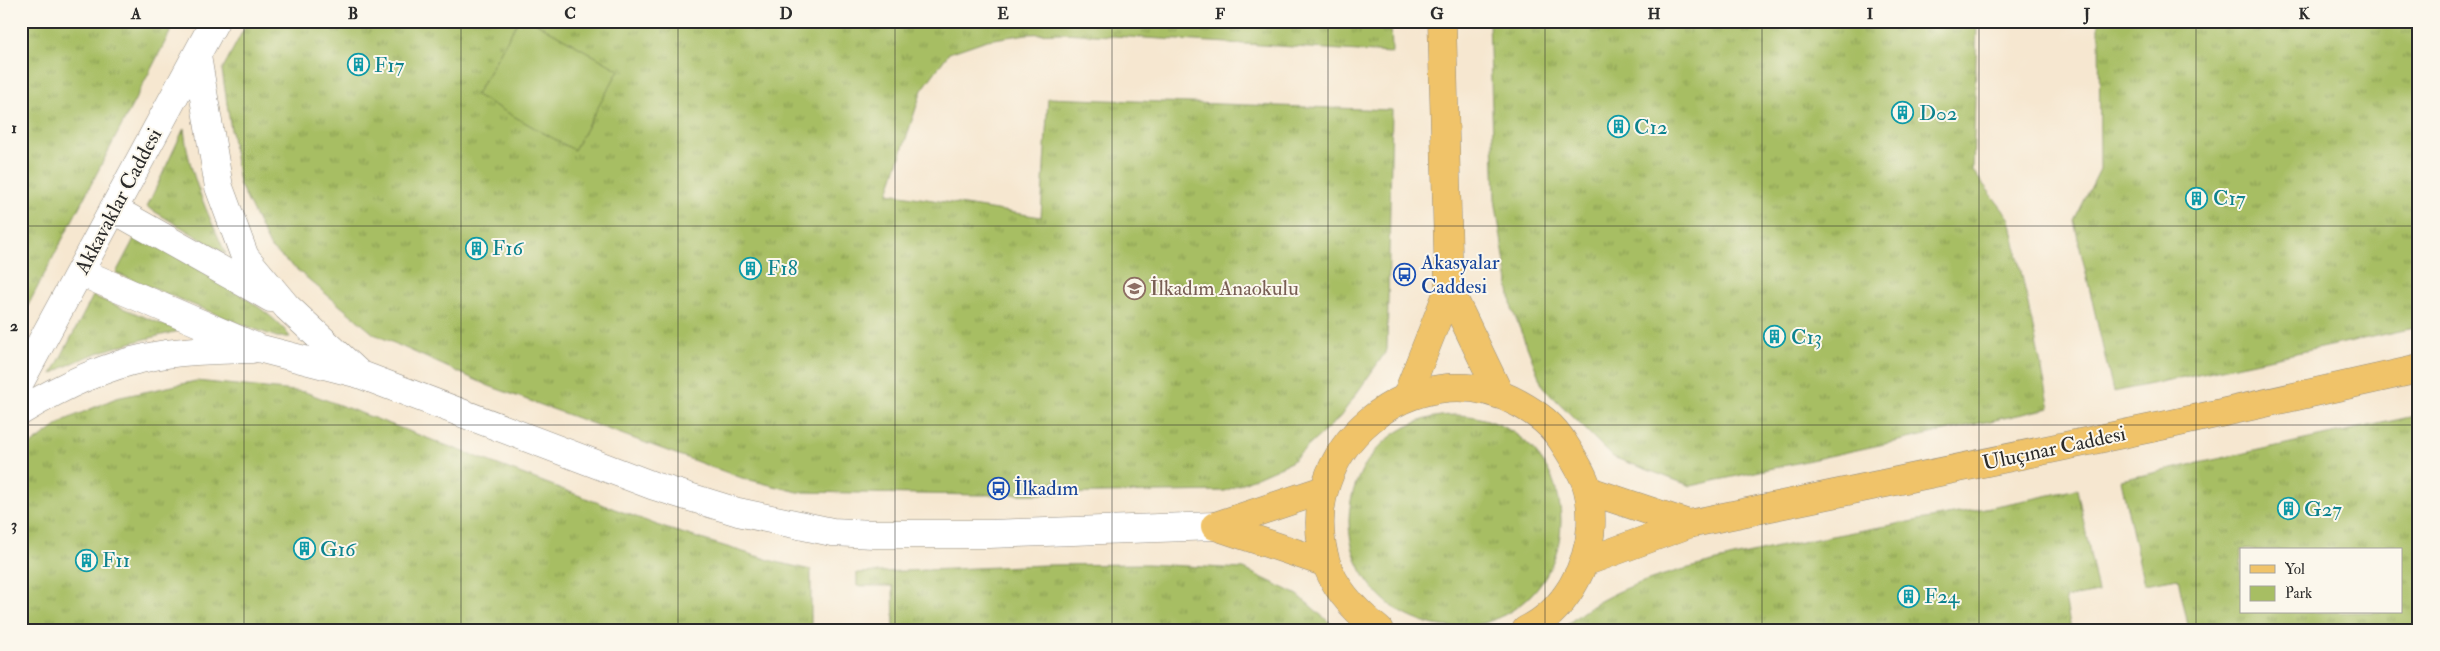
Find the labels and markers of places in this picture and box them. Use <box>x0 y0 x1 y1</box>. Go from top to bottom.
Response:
place label: F17 <box>374 52 405 79</box>
building icon: F17 <box>346 53 370 77</box>
place label: D02 <box>1919 100 1958 127</box>
building icon: D02 <box>1891 101 1915 125</box>
place label: C12 <box>1634 114 1668 141</box>
building icon: C12 <box>1606 115 1630 139</box>
place label: C17 <box>2213 185 2246 212</box>
building icon: C17 <box>2185 186 2209 210</box>
place label: F16 <box>492 235 525 262</box>
building icon: F16 <box>464 236 488 260</box>
place label: Akasyalar Caddesi <box>1420 249 1500 300</box>
place label: F18 <box>767 255 798 282</box>
building icon: F18 <box>739 256 763 280</box>
bus stop icon: Akasyalar Caddesi <box>1393 262 1417 286</box>
place label: İlkadım Anaokulu <box>1150 275 1299 302</box>
school or university icon: İlkadım Anaokulu <box>1122 276 1146 300</box>
place label: C13 <box>1791 324 1822 351</box>
building icon: C13 <box>1763 325 1787 349</box>
place label: İlkadım <box>1014 475 1079 502</box>
bus stop icon: İlkadım <box>986 476 1010 500</box>
place label: G27 <box>2304 496 2342 523</box>
building icon: G27 <box>2276 497 2300 521</box>
place label: G16 <box>320 536 357 563</box>
building icon: G16 <box>292 537 316 561</box>
place label: F11 <box>102 547 130 574</box>
building icon: F11 <box>74 548 98 572</box>
place label: F24 <box>1924 583 1961 610</box>
building icon: F24 <box>1896 584 1920 608</box>

